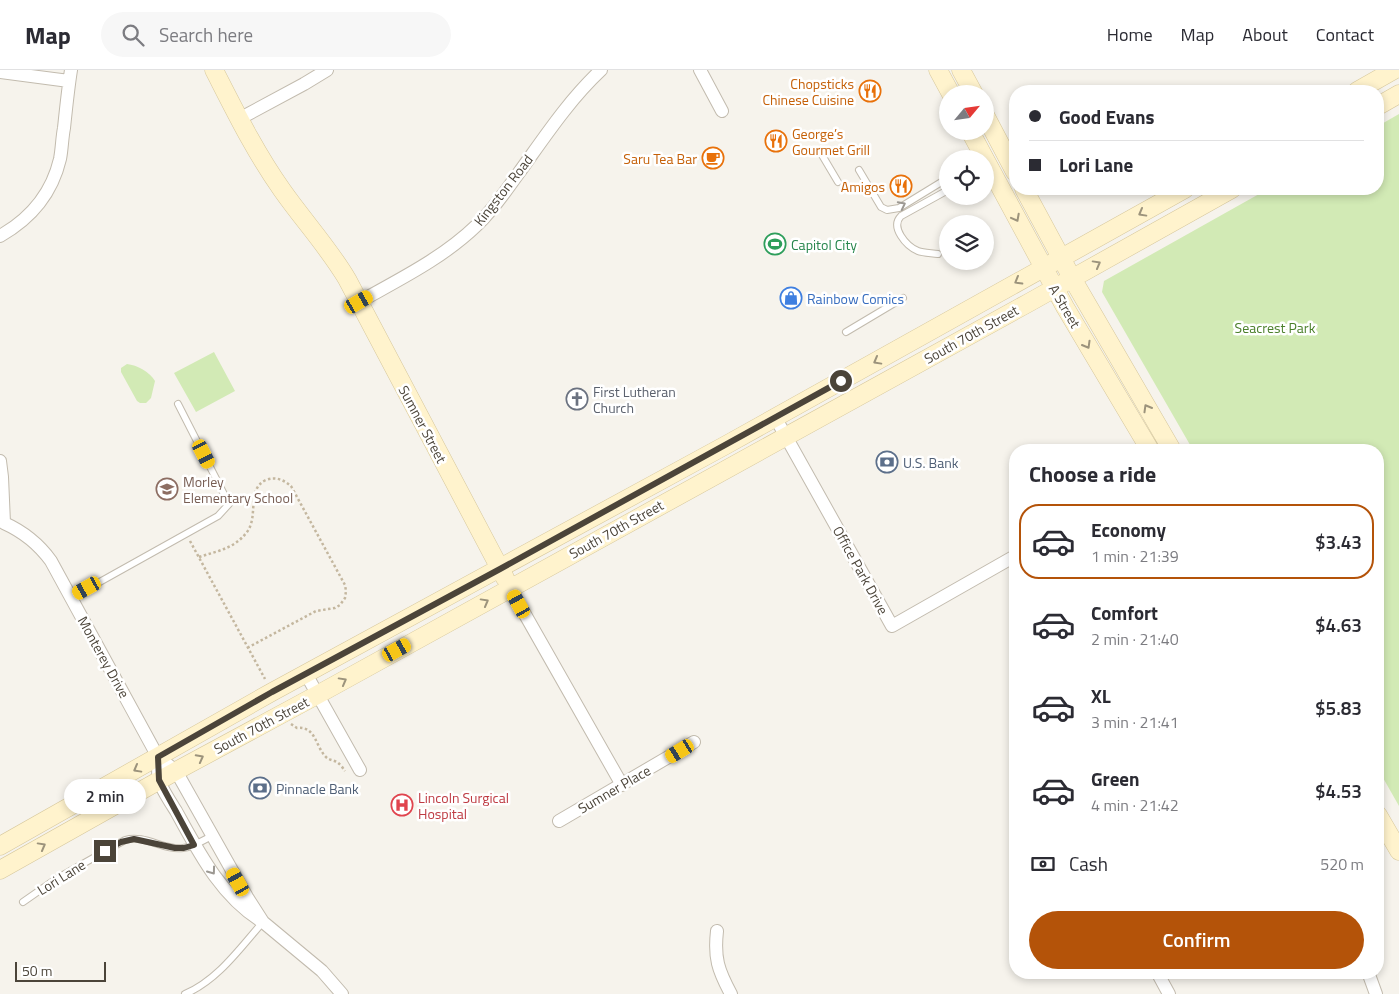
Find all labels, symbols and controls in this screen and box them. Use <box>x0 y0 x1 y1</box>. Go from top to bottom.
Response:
search box <box>101 12 451 57</box>
text: Map <box>25 17 71 53</box>
text: Search here <box>159 20 253 49</box>
icon: search <box>119 21 147 49</box>
text: Home <box>1107 21 1153 48</box>
text: Map <box>1181 21 1214 48</box>
text: About <box>1242 21 1288 48</box>
text: Contact <box>1316 21 1374 48</box>
place label: Chopsticks Chinese Cuisine <box>762 73 854 110</box>
restaurant icon: Chopsticks Chinese Cuisine <box>858 79 882 103</box>
north arrow <box>939 85 994 140</box>
map controls <box>939 85 994 270</box>
text: Good Evans <box>1059 102 1155 131</box>
place label: George’s Gourmet Grill <box>792 123 870 160</box>
restaurant icon: George’s Gourmet Grill <box>764 129 788 153</box>
cafe icon: Saru Tea Bar <box>701 146 725 170</box>
place label: Saru Tea Bar <box>623 148 697 169</box>
street label: Kingston Road <box>468 150 538 230</box>
button: locate <box>939 150 994 205</box>
text: Lori Lane <box>1059 150 1133 179</box>
restaurant icon: Amigos <box>889 174 913 198</box>
place label: Amigos <box>841 176 885 197</box>
one-way arrow <box>897 201 906 211</box>
one-way arrow <box>1139 206 1148 216</box>
one-way arrow <box>1010 213 1020 222</box>
button: layers <box>939 215 994 270</box>
sports icon: Capitol City <box>763 232 787 256</box>
place label: Capitol City <box>791 234 857 255</box>
one-way arrow <box>1091 260 1100 270</box>
one-way arrow <box>1015 275 1024 285</box>
street label: A Street <box>1044 280 1086 332</box>
shop icon: Rainbow Comics <box>779 286 803 310</box>
car <box>342 288 375 316</box>
place label: Rainbow Comics <box>807 288 904 309</box>
street label: South 70th Street <box>920 299 1022 369</box>
park label: Seacrest Park <box>1235 317 1316 338</box>
one-way arrow <box>1081 340 1091 349</box>
one-way arrow <box>873 355 882 365</box>
route start <box>830 370 852 392</box>
street label: Sumner Street <box>394 381 452 467</box>
place label: First Lutheran Church <box>593 381 676 418</box>
church icon: First Lutheran Church <box>565 387 589 411</box>
one-way arrow <box>1144 404 1154 413</box>
car <box>190 437 217 471</box>
bank icon: U.S. Bank <box>875 450 899 474</box>
place label: U.S. Bank <box>903 452 959 473</box>
text: Choose a ride <box>1029 457 1156 491</box>
place label: Morley Elementary School <box>183 471 293 508</box>
school or university icon: Morley Elementary School <box>155 477 179 501</box>
street label: South 70th Street <box>565 494 667 564</box>
text: Economy <box>1091 515 1166 544</box>
icon: car <box>1031 519 1076 564</box>
street label: Office Park Drive <box>828 522 894 618</box>
text: $3.43 <box>1315 527 1362 556</box>
text: 1 min · 21:39 <box>1091 544 1179 568</box>
car <box>70 574 103 602</box>
car <box>505 587 532 621</box>
one-way arrow <box>479 598 488 608</box>
text: Comfort <box>1091 598 1158 627</box>
icon: car <box>1031 602 1076 647</box>
text: $4.63 <box>1315 610 1362 639</box>
street label: Monterey Drive <box>73 612 135 702</box>
text: 2 min · 21:40 <box>1091 627 1179 651</box>
car <box>380 636 413 664</box>
one-way arrow <box>337 677 346 687</box>
text: XL <box>1091 681 1111 710</box>
icon: car <box>1031 685 1076 730</box>
street label: South 70th Street <box>210 691 312 759</box>
text: $5.83 <box>1315 693 1362 722</box>
text: 3 min · 21:41 <box>1091 710 1179 734</box>
car <box>663 737 696 765</box>
one-way arrow <box>194 754 203 764</box>
street label: Sumner Place <box>574 760 654 818</box>
one-way arrow <box>133 763 142 773</box>
text: Green <box>1091 764 1140 793</box>
icon: car <box>1031 768 1076 813</box>
bank icon: Pinnacle Bank <box>248 776 272 800</box>
text: $4.53 <box>1315 776 1362 805</box>
callout: 2 min <box>64 778 146 814</box>
place label: Pinnacle Bank <box>276 778 359 799</box>
text: 2 min <box>86 784 124 808</box>
place label: Lincoln Surgical Hospital <box>418 787 509 824</box>
hospital icon: Lincoln Surgical Hospital <box>390 793 414 817</box>
text: 4 min · 21:42 <box>1091 793 1179 817</box>
route end <box>94 840 116 862</box>
one-way arrow <box>37 842 46 852</box>
text: Cash <box>1069 849 1108 878</box>
icon: cash <box>1029 850 1057 878</box>
text: 520 m <box>1320 852 1364 876</box>
street label: Lori Lane <box>33 854 89 900</box>
car <box>224 865 251 899</box>
one-way arrow <box>206 866 215 875</box>
button: Confirm <box>1029 911 1364 969</box>
scale bar <box>15 959 106 982</box>
text: 50 m <box>22 960 52 981</box>

